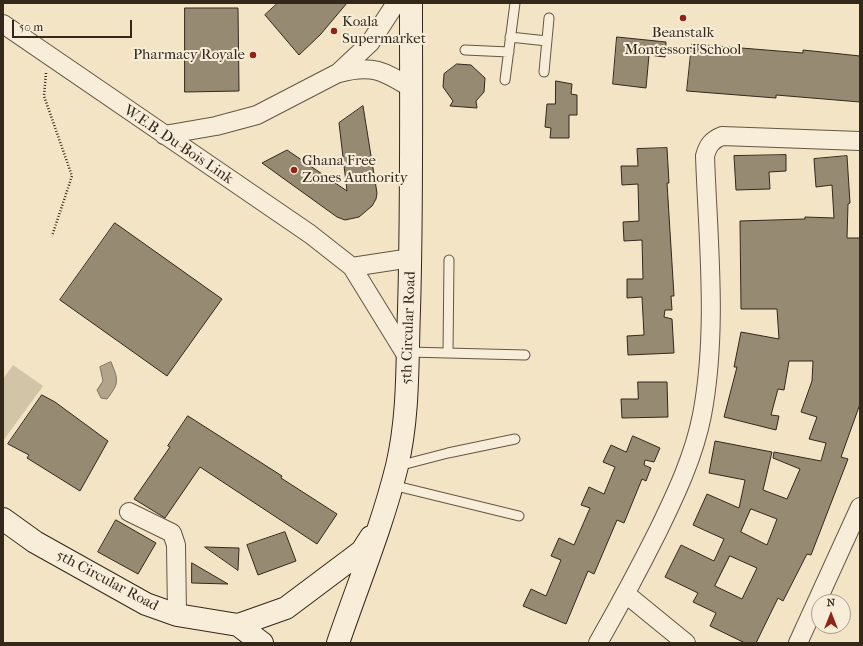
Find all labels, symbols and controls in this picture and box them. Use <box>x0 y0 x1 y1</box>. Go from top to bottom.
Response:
scale bar <box>14 12 134 38</box>
place label: Koala Supermarket <box>342 13 426 48</box>
marker: Beanstalk Montessori School <box>678 13 688 23</box>
text: 50 m <box>19 20 43 34</box>
place label: Beanstalk Montessori School <box>625 24 741 59</box>
marker: Koala Supermarket <box>329 26 339 36</box>
place label: Pharmacy Royale <box>133 46 245 64</box>
marker: Pharmacy Royale <box>248 50 258 60</box>
street label: W.E.B. Du-Bois Link <box>120 102 236 188</box>
place label: Ghana Free Zones Authority <box>302 152 408 187</box>
marker: Ghana Free Zones Authority <box>289 165 299 175</box>
street label: 5th Circular Road <box>398 271 420 385</box>
street label: 5th Circular Road <box>53 546 161 616</box>
north arrow <box>811 594 851 634</box>
text: N <box>827 596 835 609</box>

